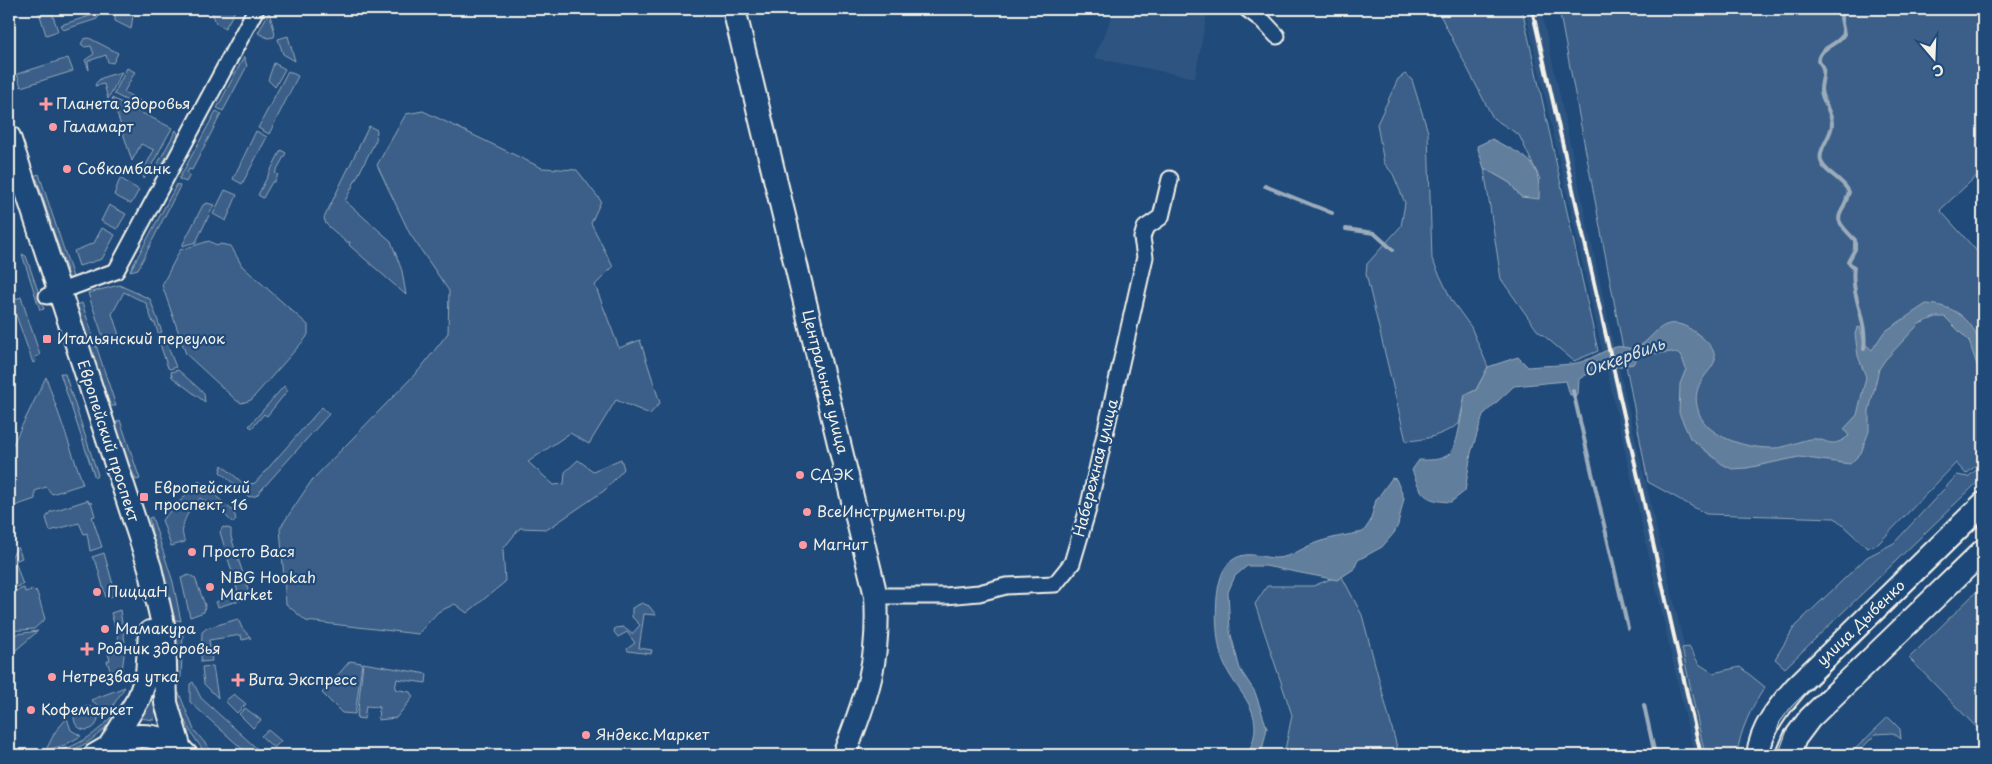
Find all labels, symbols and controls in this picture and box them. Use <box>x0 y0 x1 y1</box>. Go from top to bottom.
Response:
north arrow <box>1910 32 1960 82</box>
text: С <box>1930 59 1947 82</box>
place label: Планета здоровья <box>56 91 191 114</box>
marker: Планета здоровья <box>40 98 52 110</box>
place label: Галамарт <box>63 114 135 137</box>
marker: Галамарт <box>47 121 59 133</box>
place label: Совкомбанк <box>77 156 171 179</box>
marker: Совкомбанк <box>61 163 73 175</box>
street label: Центральная улица <box>797 307 856 457</box>
place label: Итальянский переулок <box>57 326 225 349</box>
water label: Оккервиль <box>1580 330 1668 382</box>
marker: Итальянский переулок <box>41 333 53 345</box>
street label: Европейский проспект <box>72 357 147 525</box>
street label: Набережная улица <box>1066 396 1123 539</box>
place label: СДЭК <box>810 462 854 485</box>
marker: СДЭК <box>794 469 806 481</box>
place label: Европейский проспект, 16 <box>154 475 250 515</box>
marker: Европейский проспект, 16 <box>138 491 150 503</box>
place label: ВсеИнструменты.ру <box>817 499 966 522</box>
marker: ВсеИнструменты.ру <box>801 506 813 518</box>
place label: Магнит <box>813 532 868 555</box>
place label: Просто Вася <box>202 539 295 562</box>
marker: Магнит <box>797 539 809 551</box>
marker: Просто Вася <box>186 546 198 558</box>
place label: NBG Hookah Market <box>220 565 316 605</box>
street label: улица Дыбенко <box>1810 574 1909 670</box>
place label: ПиццаН <box>107 579 168 602</box>
marker: NBG Hookah Market <box>204 581 216 593</box>
marker: ПиццаН <box>91 586 103 598</box>
place label: Мамакура <box>115 616 196 639</box>
marker: Мамакура <box>99 623 111 635</box>
place label: Родник здоровья <box>97 636 221 659</box>
marker: Родник здоровья <box>81 643 93 655</box>
place label: Нетрезвая утка <box>62 664 180 687</box>
place label: Вита Экспресс <box>248 667 357 690</box>
marker: Нетрезвая утка <box>46 671 58 683</box>
marker: Вита Экспресс <box>232 674 244 686</box>
place label: Кофемаркет <box>41 697 134 720</box>
marker: Кофемаркет <box>25 704 37 716</box>
place label: Яндекс.Маркет <box>596 722 710 745</box>
marker: Яндекс.Маркет <box>580 729 592 741</box>

